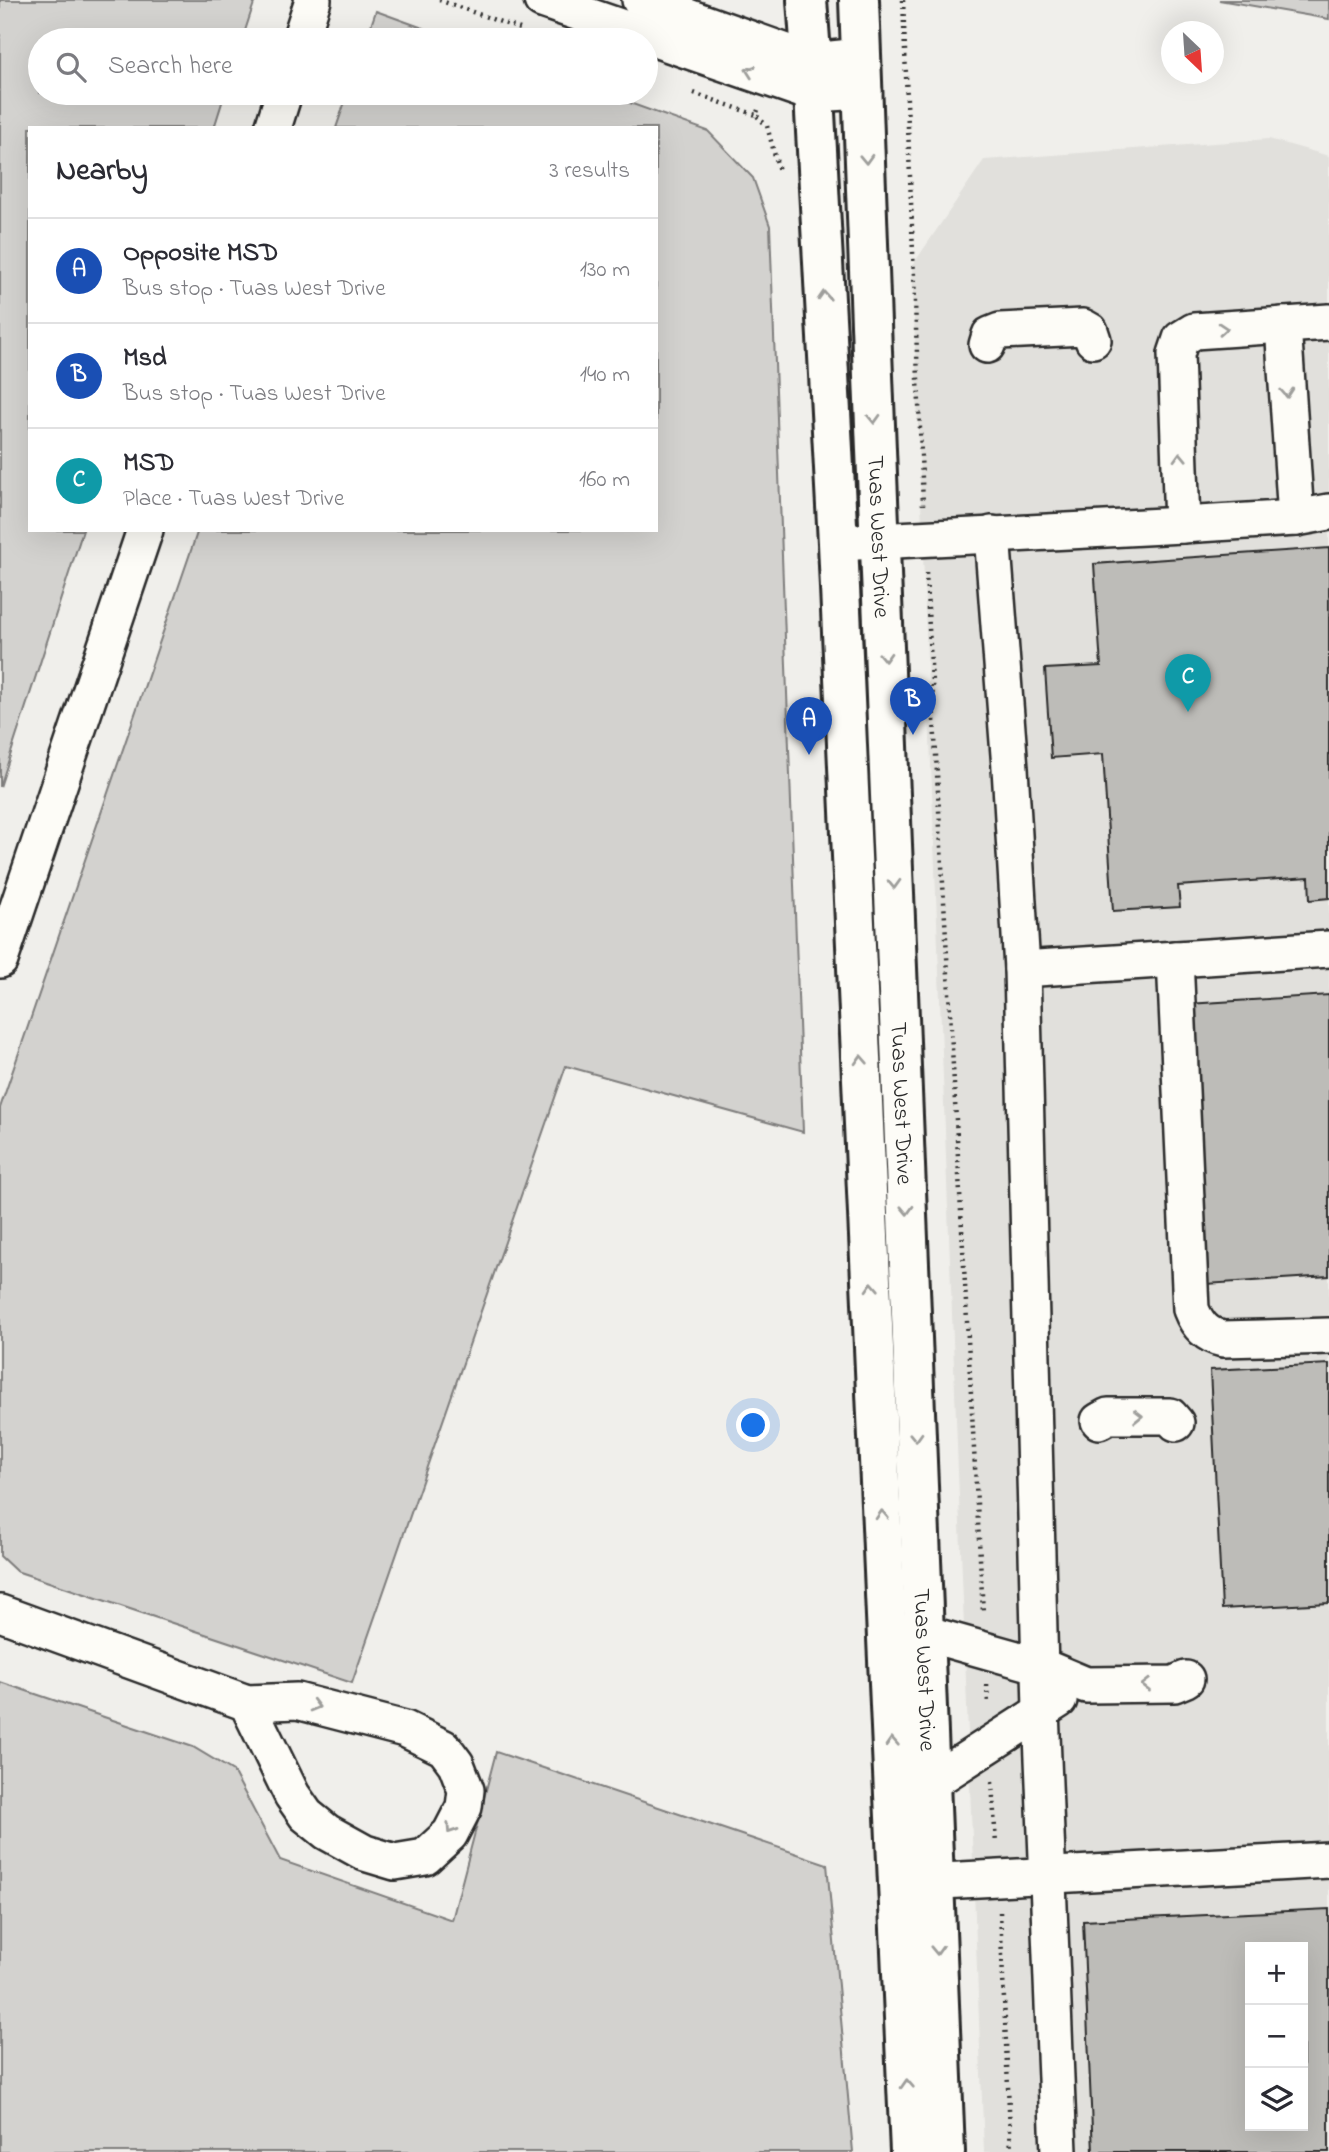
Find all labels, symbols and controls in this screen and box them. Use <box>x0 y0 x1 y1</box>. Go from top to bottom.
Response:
north arrow <box>1161 21 1224 84</box>
search box <box>28 28 658 105</box>
icon: search <box>52 48 90 86</box>
text: Search here <box>108 48 233 86</box>
one-way arrow <box>744 65 756 79</box>
text: Nearby <box>56 150 148 194</box>
one-way arrow <box>859 154 874 165</box>
text: 3 results <box>549 155 630 188</box>
text: Opposite MSD <box>123 235 278 273</box>
text: A <box>72 254 86 287</box>
text: 130 m <box>580 254 630 287</box>
text: Bus stop · Tuas West Drive <box>123 273 385 306</box>
one-way arrow <box>816 290 831 301</box>
one-way arrow <box>1218 322 1229 337</box>
text: Msd <box>123 340 167 378</box>
text: B <box>71 359 87 392</box>
text: 140 m <box>580 359 630 392</box>
text: Bus stop · Tuas West Drive <box>123 378 385 411</box>
one-way arrow <box>1280 388 1295 399</box>
one-way arrow <box>867 414 882 425</box>
text: MSD <box>123 445 175 483</box>
one-way arrow <box>1172 452 1187 463</box>
street label: Tuas West Drive <box>856 455 898 619</box>
text: C <box>73 464 85 497</box>
text: 160 m <box>579 464 630 497</box>
text: Place · Tuas West Drive <box>123 483 344 516</box>
one-way arrow <box>877 652 892 663</box>
pin: C <box>1165 654 1211 712</box>
pin: B <box>890 677 936 735</box>
pin: A <box>786 697 832 755</box>
one-way arrow <box>886 879 901 890</box>
street label: Tuas West Drive <box>879 1021 921 1186</box>
one-way arrow <box>854 1054 869 1065</box>
one-way arrow <box>900 1204 915 1215</box>
one-way arrow <box>864 1282 879 1293</box>
your location <box>736 1408 770 1442</box>
one-way arrow <box>1134 1408 1144 1424</box>
one-way arrow <box>909 1432 924 1443</box>
one-way arrow <box>874 1509 889 1520</box>
street label: Tuas West Drive <box>902 1588 944 1752</box>
one-way arrow <box>1141 1677 1151 1693</box>
one-way arrow <box>308 1698 320 1712</box>
one-way arrow <box>885 1736 900 1747</box>
one-way arrow <box>447 1821 460 1834</box>
map controls <box>1245 1942 1308 2131</box>
button: + <box>1245 1942 1308 2005</box>
one-way arrow <box>930 1945 945 1956</box>
button: − <box>1245 2005 1308 2068</box>
button: layers <box>1245 2068 1308 2131</box>
one-way arrow <box>900 2078 915 2089</box>

